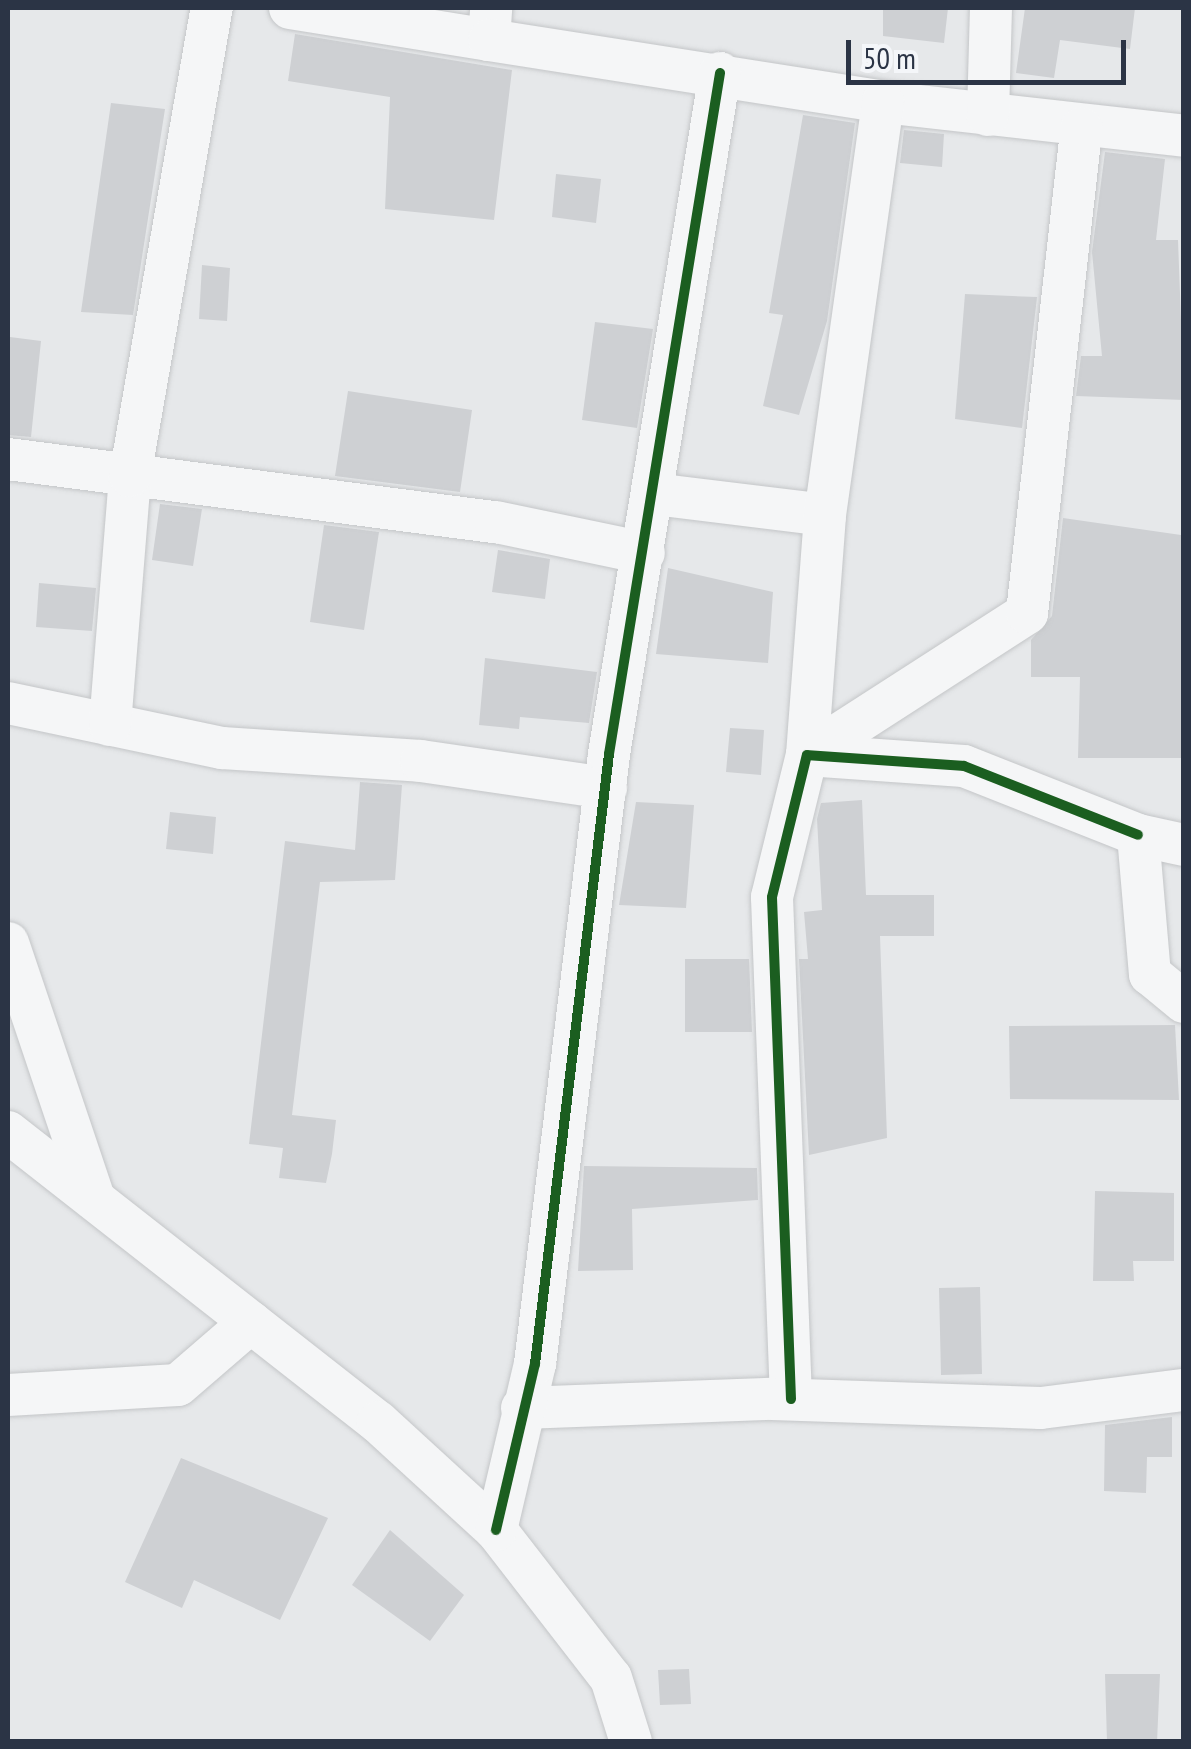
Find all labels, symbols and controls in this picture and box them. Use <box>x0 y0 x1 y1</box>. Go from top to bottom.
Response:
scale bar <box>851 20 1131 82</box>
text: 50 m <box>863 38 916 77</box>

